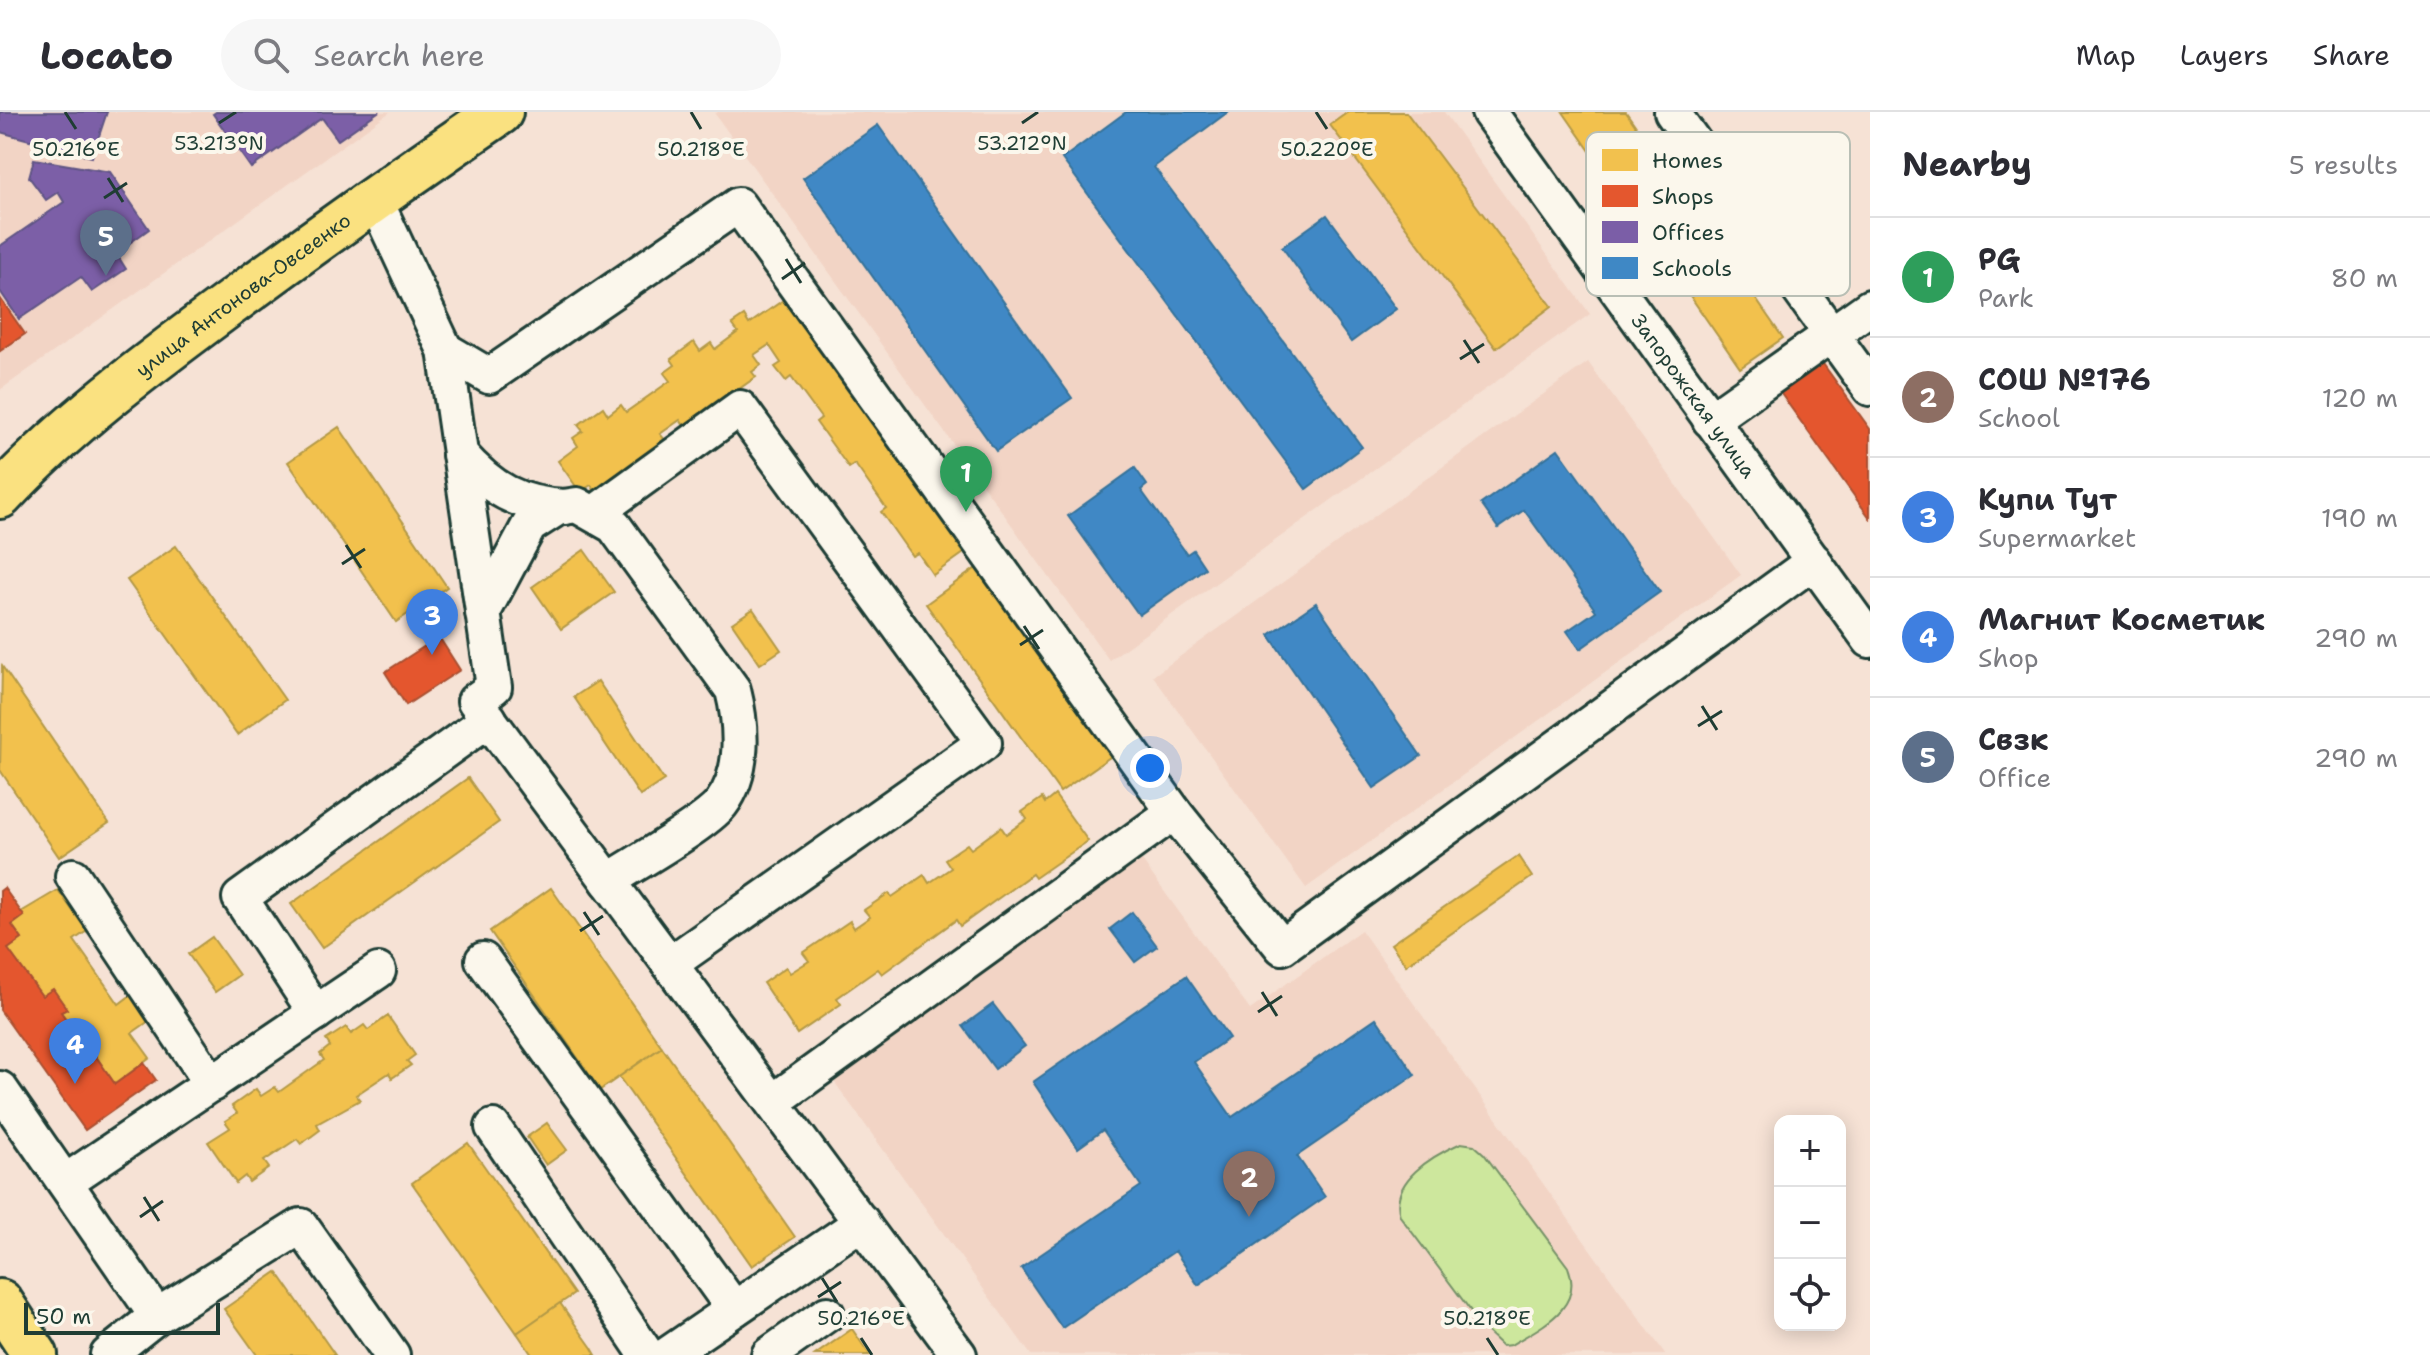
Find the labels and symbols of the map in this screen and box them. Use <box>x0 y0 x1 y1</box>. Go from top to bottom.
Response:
text: 53.213°N <box>174 130 264 156</box>
text: 53.212°N <box>977 130 1067 156</box>
legend <box>1586 132 1850 296</box>
text: 50.216°E <box>32 136 120 162</box>
text: 50.218°E <box>657 136 745 162</box>
text: 50.220°E <box>1281 136 1373 162</box>
text: Homes <box>1652 146 1723 175</box>
text: Shops <box>1652 182 1714 211</box>
street label: улица Антонова-Овсеенко <box>130 207 356 383</box>
pin: 5 <box>80 210 132 276</box>
text: Offices <box>1652 218 1725 247</box>
text: Schools <box>1652 254 1732 283</box>
street label: Запорожская улица <box>1626 309 1762 484</box>
pin: 1 <box>940 446 992 512</box>
pin: 3 <box>406 589 458 655</box>
your location <box>1130 748 1170 788</box>
pin: 4 <box>49 1018 101 1084</box>
pin: 2 <box>1223 1151 1275 1217</box>
scale bar <box>24 1299 220 1335</box>
text: 50.216°E <box>817 1305 905 1331</box>
text: 50.218°E <box>1443 1305 1531 1331</box>

